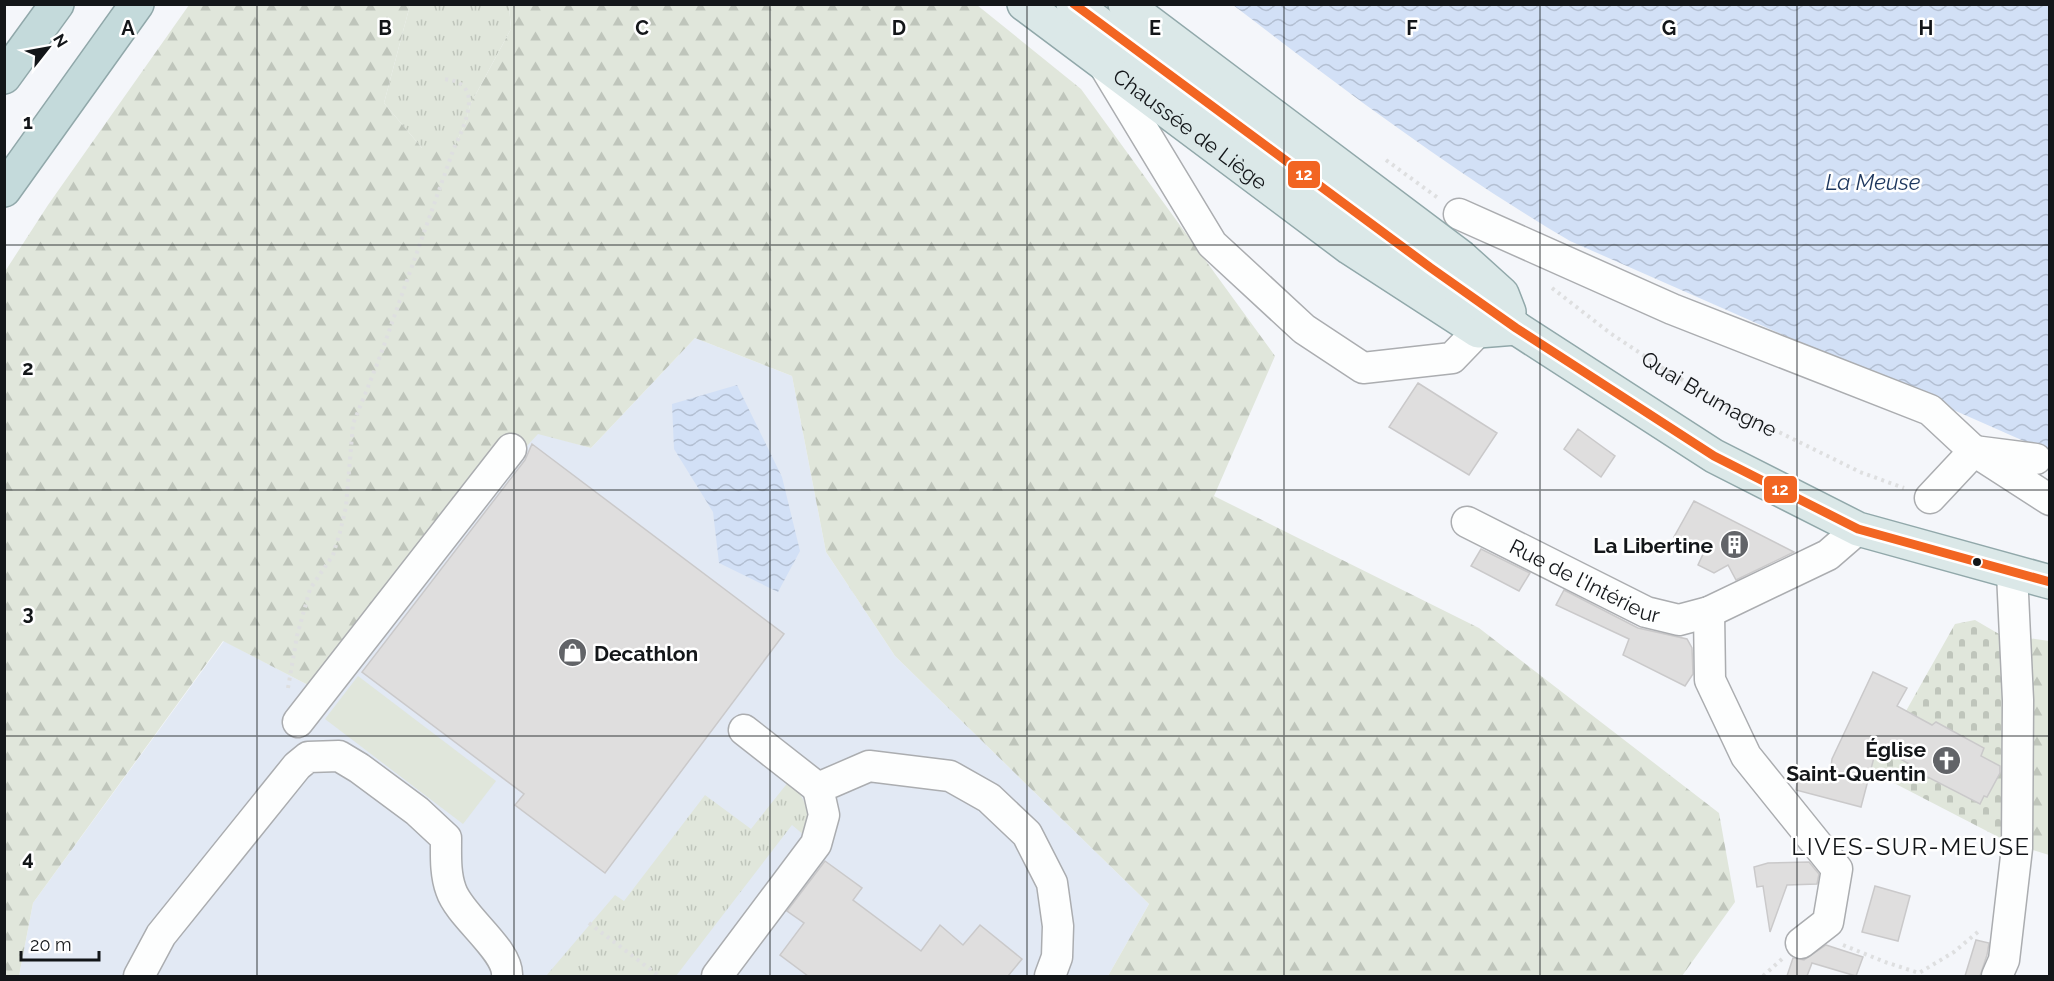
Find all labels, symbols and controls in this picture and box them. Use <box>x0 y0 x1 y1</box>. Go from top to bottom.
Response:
text: A <box>121 16 135 40</box>
text: B <box>378 16 392 40</box>
text: C <box>635 16 649 40</box>
text: D <box>892 16 906 40</box>
text: E <box>1149 16 1161 40</box>
text: F <box>1406 16 1418 40</box>
text: G <box>1662 16 1676 40</box>
text: H <box>1919 16 1933 40</box>
north arrow <box>18 18 78 78</box>
text: N <box>49 30 72 51</box>
street label: Chaussée de Liège <box>1109 63 1273 194</box>
text: 1 <box>23 110 33 134</box>
line badge: 12 <box>1287 160 1321 189</box>
text: 12 <box>1296 165 1312 184</box>
water label: La Meuse <box>1825 169 1921 195</box>
street label: Quai Brumagne <box>1637 345 1781 442</box>
text: 2 <box>22 356 34 380</box>
line badge: 12 <box>1763 475 1798 504</box>
text: 12 <box>1772 480 1788 499</box>
building icon: La Libertine <box>1718 529 1750 561</box>
street label: Rue de l'Intérieur <box>1506 533 1663 628</box>
place label: La Libertine <box>1593 533 1713 558</box>
unlabelled marker <box>1971 556 1983 568</box>
text: 3 <box>22 601 34 625</box>
shop icon: Decathlon <box>557 637 589 669</box>
place label: Decathlon <box>594 641 698 666</box>
place label: Église Saint-Quentin <box>1786 737 1926 786</box>
church icon: Église Saint-Quentin <box>1931 745 1963 777</box>
district label: LIVES-SUR-MEUSE <box>1791 832 2031 861</box>
text: 4 <box>22 846 34 870</box>
scale bar <box>21 924 99 962</box>
text: 20 m <box>30 934 72 955</box>

